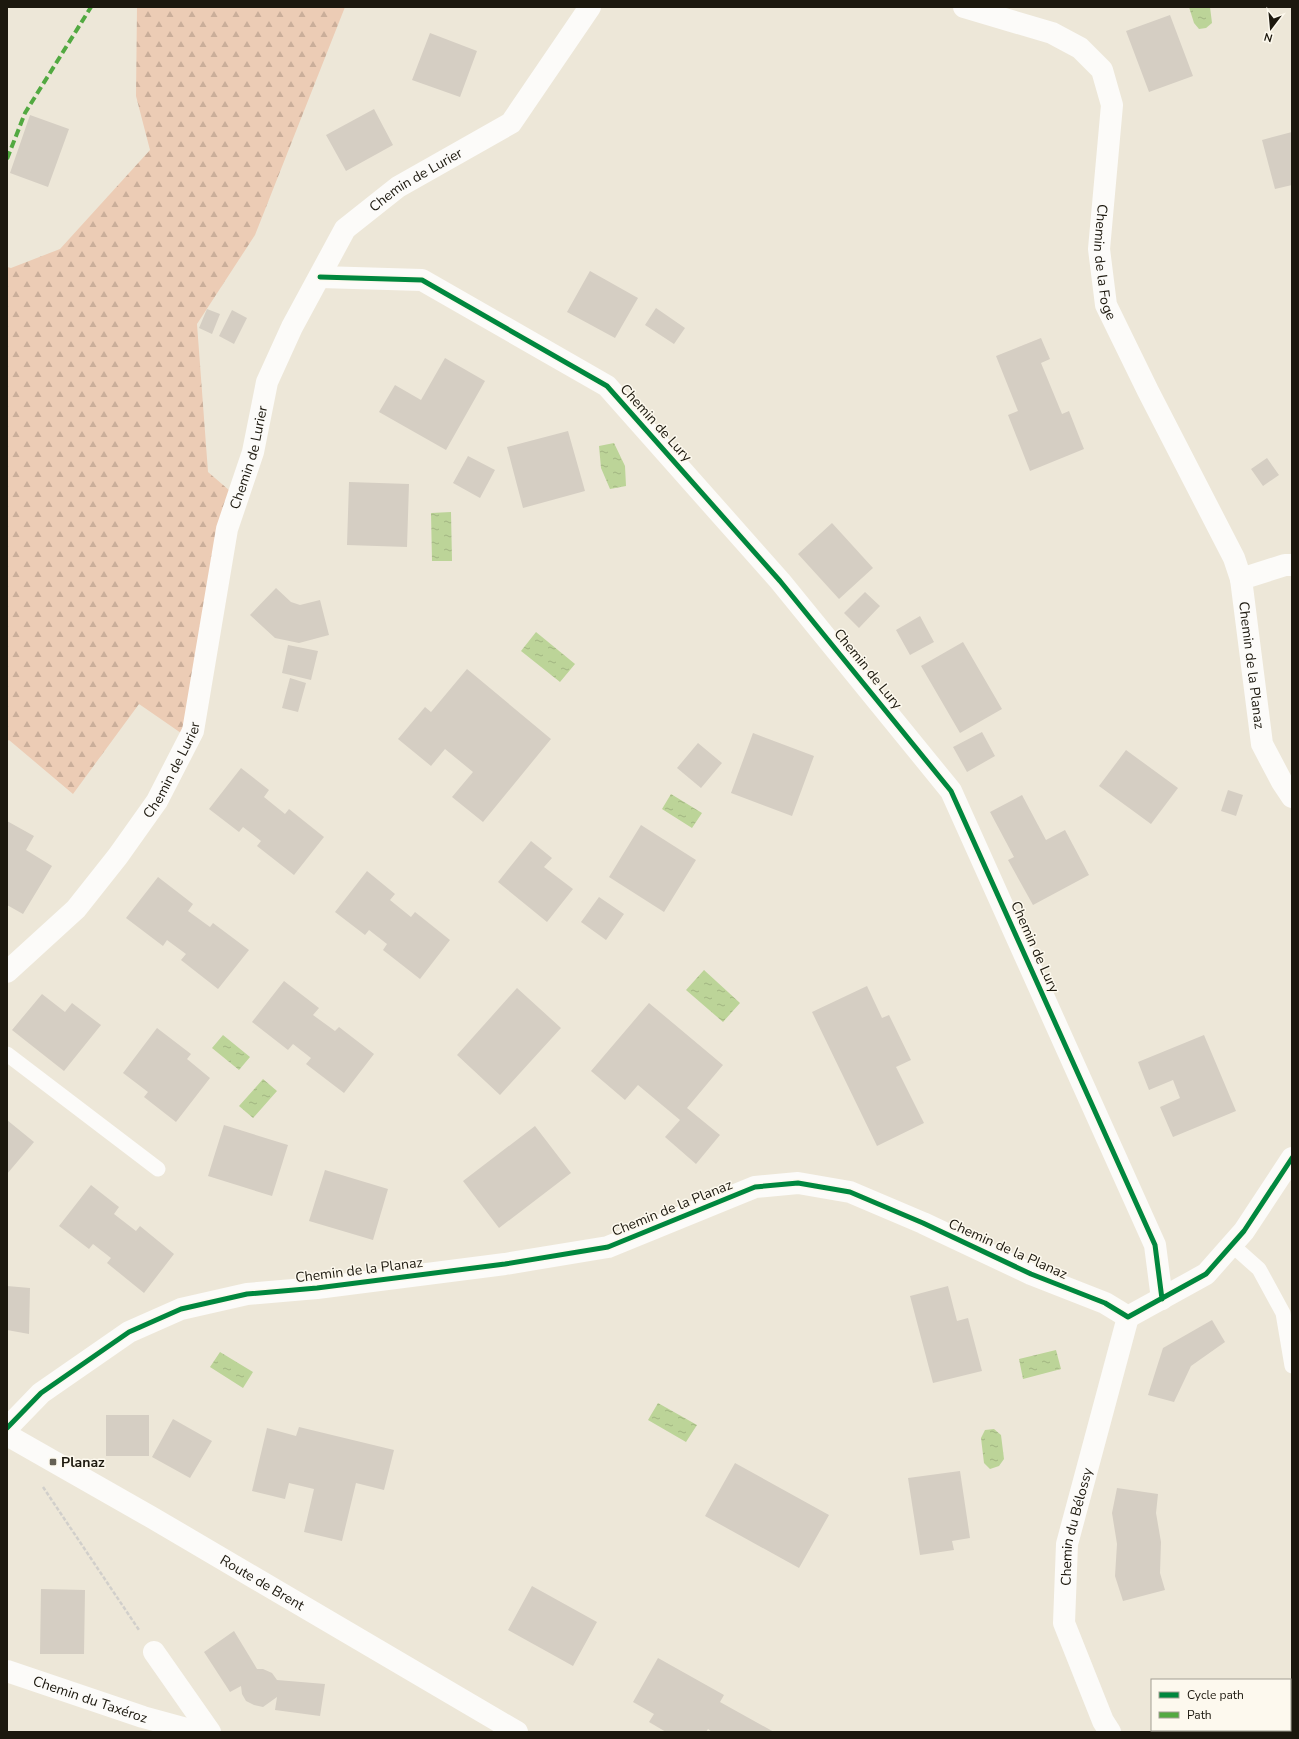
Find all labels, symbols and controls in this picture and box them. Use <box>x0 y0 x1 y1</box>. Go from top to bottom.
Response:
north arrow <box>1251 8 1291 48</box>
text: N <box>1262 29 1274 45</box>
street label: Chemin de Lurier <box>365 143 466 216</box>
street label: Chemin de la Foge <box>1089 203 1121 323</box>
street label: Chemin de Lury <box>616 380 697 467</box>
street label: Chemin de Lurier <box>225 404 272 512</box>
street label: Chemin de la Planaz <box>1234 600 1270 731</box>
street label: Chemin de Lury <box>830 625 907 714</box>
street label: Chemin de Lurier <box>138 720 204 822</box>
street label: Chemin de Lury <box>1006 898 1064 997</box>
street label: Chemin de la Planaz <box>609 1175 735 1241</box>
street label: Chemin de la Planaz <box>946 1214 1071 1284</box>
street label: Chemin de la Planaz <box>294 1253 424 1287</box>
place label: Planaz <box>61 1453 105 1472</box>
marker: Planaz <box>48 1457 58 1467</box>
street label: Chemin du Bélossy <box>1056 1465 1097 1586</box>
street label: Route de Brent <box>217 1550 308 1615</box>
street label: Chemin du Taxéroz <box>31 1671 150 1727</box>
legend <box>1151 1679 1291 1731</box>
text: Cycle path <box>1187 1687 1244 1703</box>
text: Path <box>1187 1707 1212 1723</box>

